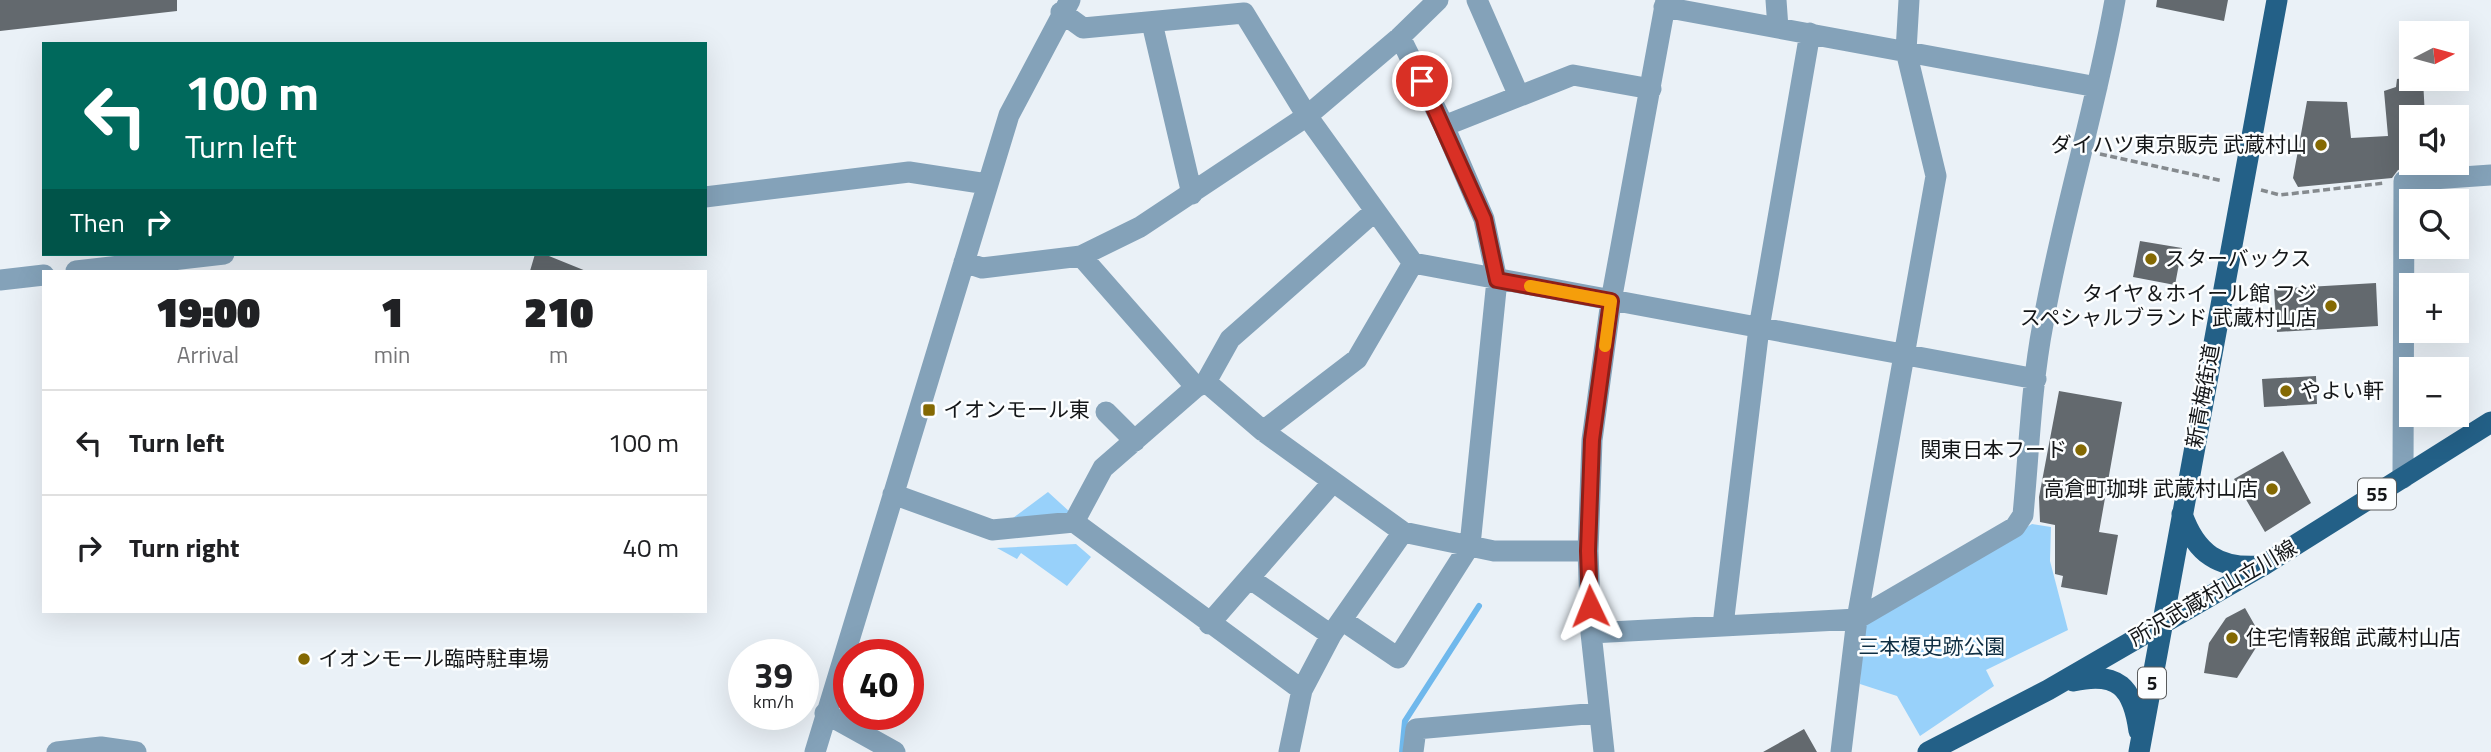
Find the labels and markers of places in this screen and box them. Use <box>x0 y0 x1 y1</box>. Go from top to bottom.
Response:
pin <box>1392 51 1452 111</box>
place label: ダイハツ東京販売 武蔵村山 <box>2051 128 2307 160</box>
marker: ダイハツ東京販売 武蔵村山 <box>2313 137 2329 153</box>
place label: スターバックス <box>2165 242 2311 274</box>
marker: スターバックス <box>2143 251 2159 267</box>
place label: タイヤ＆ホイール館 フジ スペシャルブランド 武蔵村山店 <box>2020 277 2317 333</box>
marker: タイヤ＆ホイール館 フジ スペシャルブランド 武蔵村山店 <box>2323 298 2339 314</box>
place label: やよい軒 <box>2300 374 2384 406</box>
marker: やよい軒 <box>2278 383 2294 399</box>
place label: イオンモール東 <box>943 393 1090 425</box>
marker: イオンモール東 <box>921 402 937 418</box>
place label: 関東日本フード <box>1920 433 2067 465</box>
marker: 関東日本フード <box>2073 442 2089 458</box>
place label: 高倉町珈琲 武蔵村山店 <box>2043 472 2258 504</box>
marker: 高倉町珈琲 武蔵村山店 <box>2264 481 2280 497</box>
place label: 住宅情報館 武蔵村山店 <box>2246 621 2461 653</box>
marker: 住宅情報館 武蔵村山店 <box>2224 630 2240 646</box>
place label: イオンモール臨時駐車場 <box>318 642 549 674</box>
marker: イオンモール臨時駐車場 <box>296 651 312 667</box>

